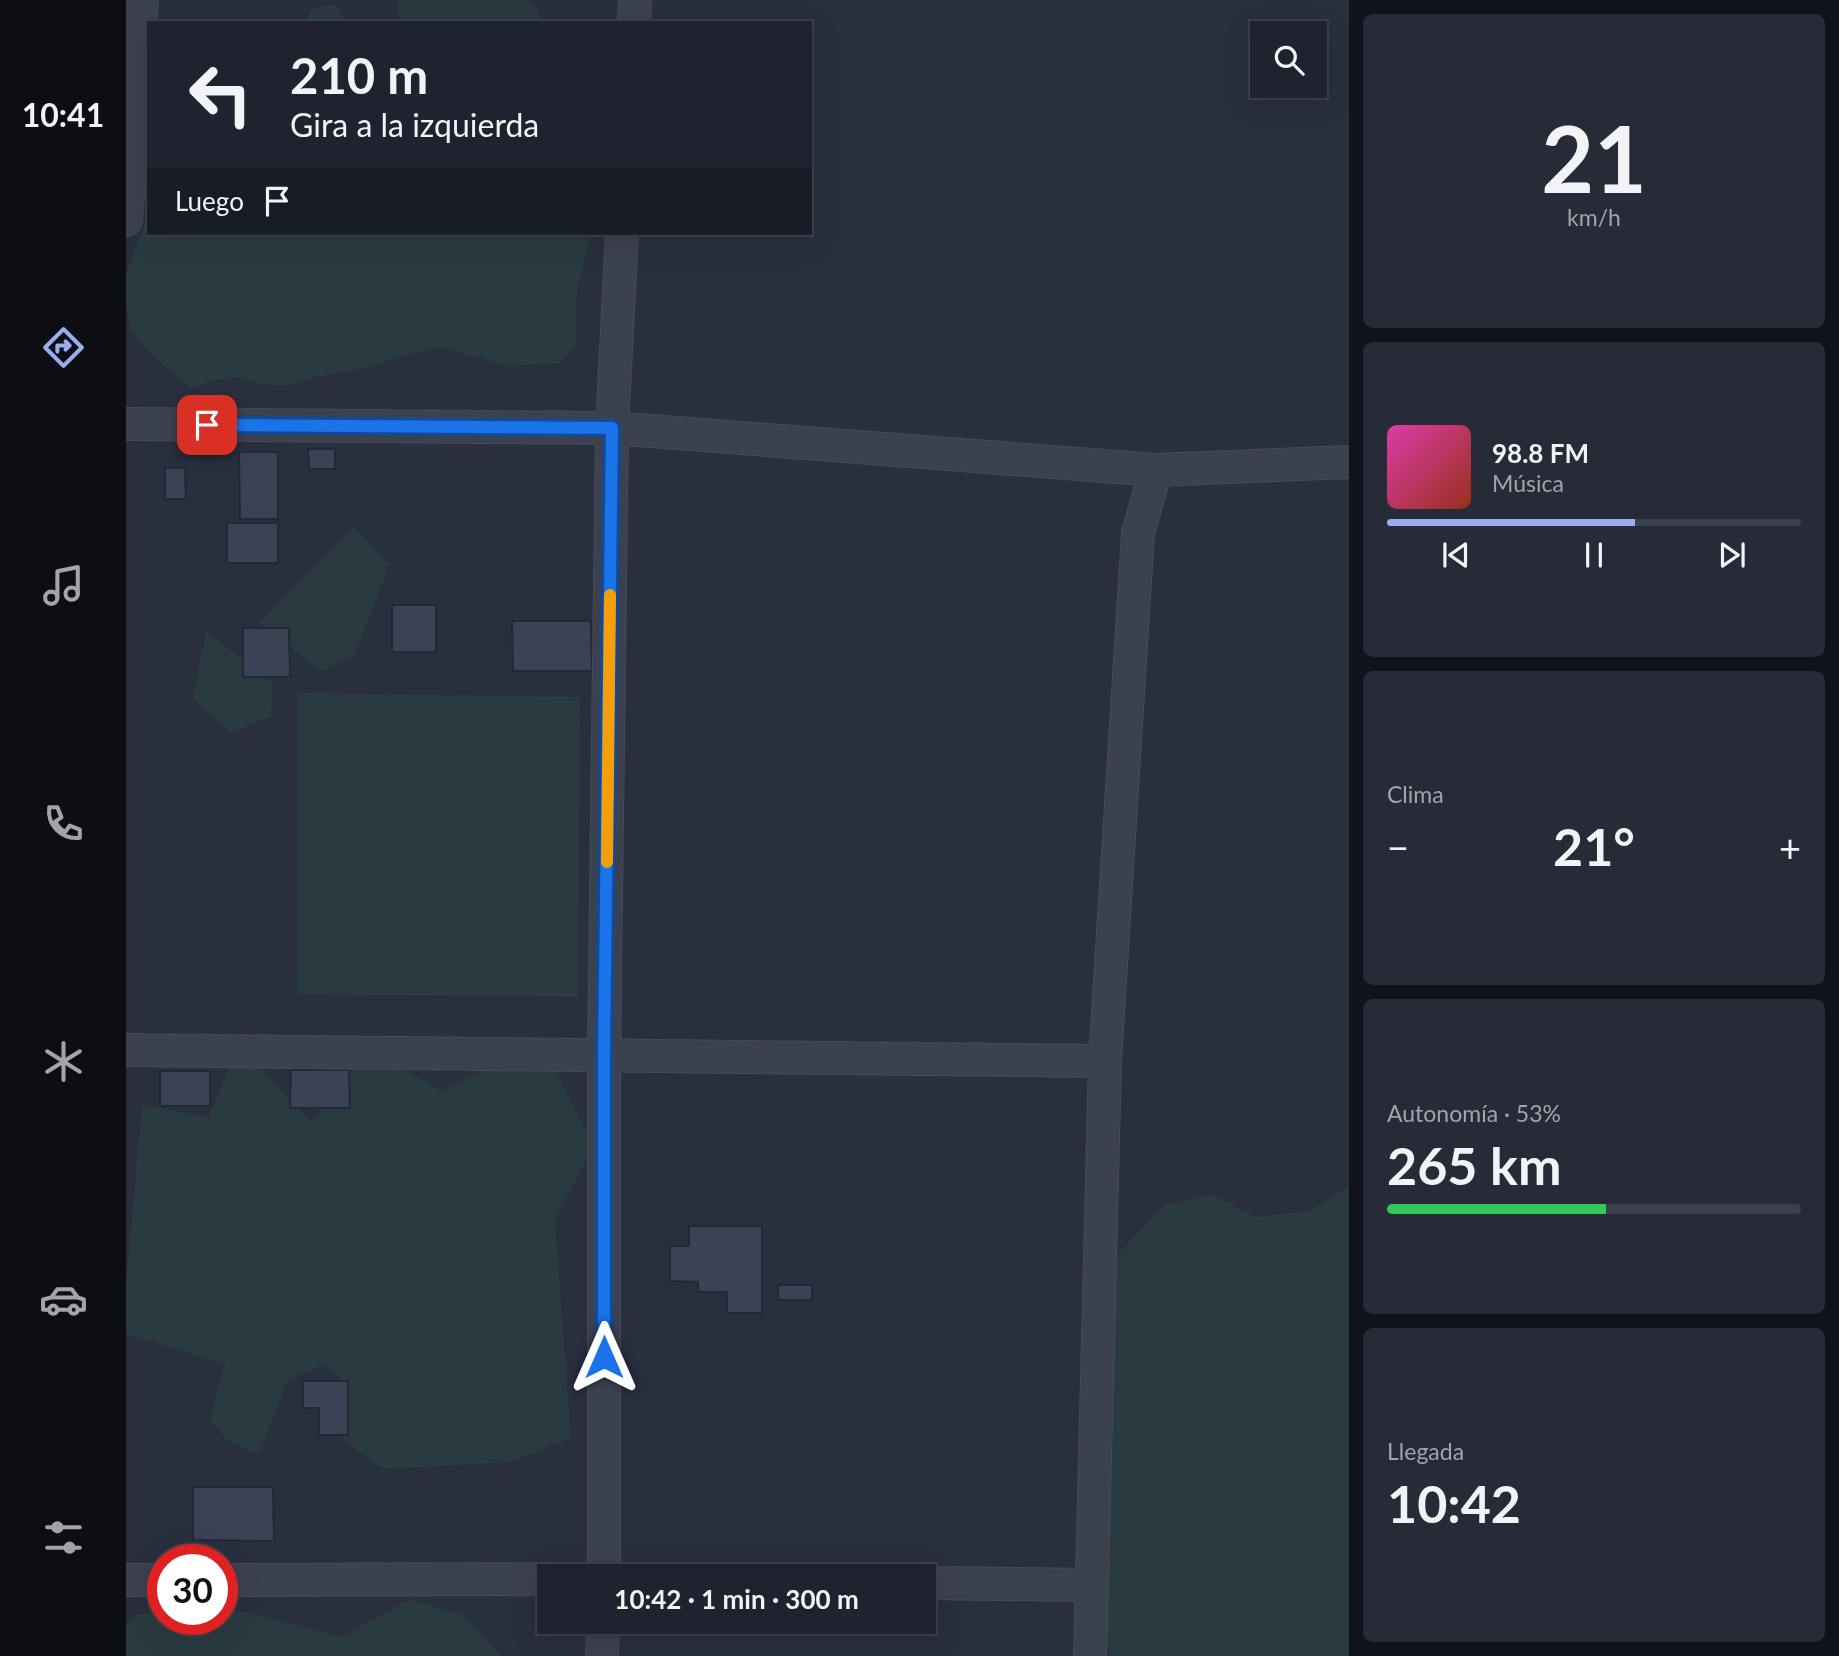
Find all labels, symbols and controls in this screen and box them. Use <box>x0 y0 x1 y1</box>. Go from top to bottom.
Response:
map controls <box>1250 21 1327 98</box>
button: search <box>1250 21 1327 98</box>
text: 210 m <box>290 46 428 104</box>
icon: left <box>175 49 266 140</box>
text: 10:41 <box>22 95 104 134</box>
text: 21 <box>1541 103 1647 212</box>
text: Gira a la izquierda <box>290 105 539 144</box>
icon: arrive <box>258 182 296 220</box>
text: Luego <box>175 185 244 217</box>
text: km/h <box>1567 203 1621 231</box>
icon: directions <box>39 323 88 372</box>
pin <box>177 395 237 455</box>
icon: arrive <box>188 406 226 444</box>
text: 98.8 FM <box>1492 437 1589 469</box>
text: Música <box>1492 469 1564 497</box>
icon: previous <box>1437 536 1475 574</box>
icon: pause <box>1575 536 1613 574</box>
icon: next <box>1713 536 1751 574</box>
icon: music <box>39 561 88 610</box>
text: Clima <box>1387 780 1444 808</box>
icon: phone <box>39 799 88 848</box>
text: 21° <box>1553 815 1635 877</box>
text: − <box>1387 824 1409 870</box>
text: + <box>1779 824 1801 870</box>
icon: climate <box>39 1037 88 1086</box>
text: Autonomía · 53% <box>1387 1099 1561 1127</box>
text: 265 km <box>1387 1134 1561 1196</box>
icon: car <box>39 1275 88 1324</box>
position arrow <box>567 1320 641 1394</box>
text: Llegada <box>1387 1437 1464 1465</box>
text: 10:42 <box>1387 1472 1521 1534</box>
icon: filters <box>39 1513 88 1562</box>
speed limit sign: 30 <box>147 1544 238 1635</box>
text: 10:42 · 1 min · 300 m <box>614 1583 859 1615</box>

